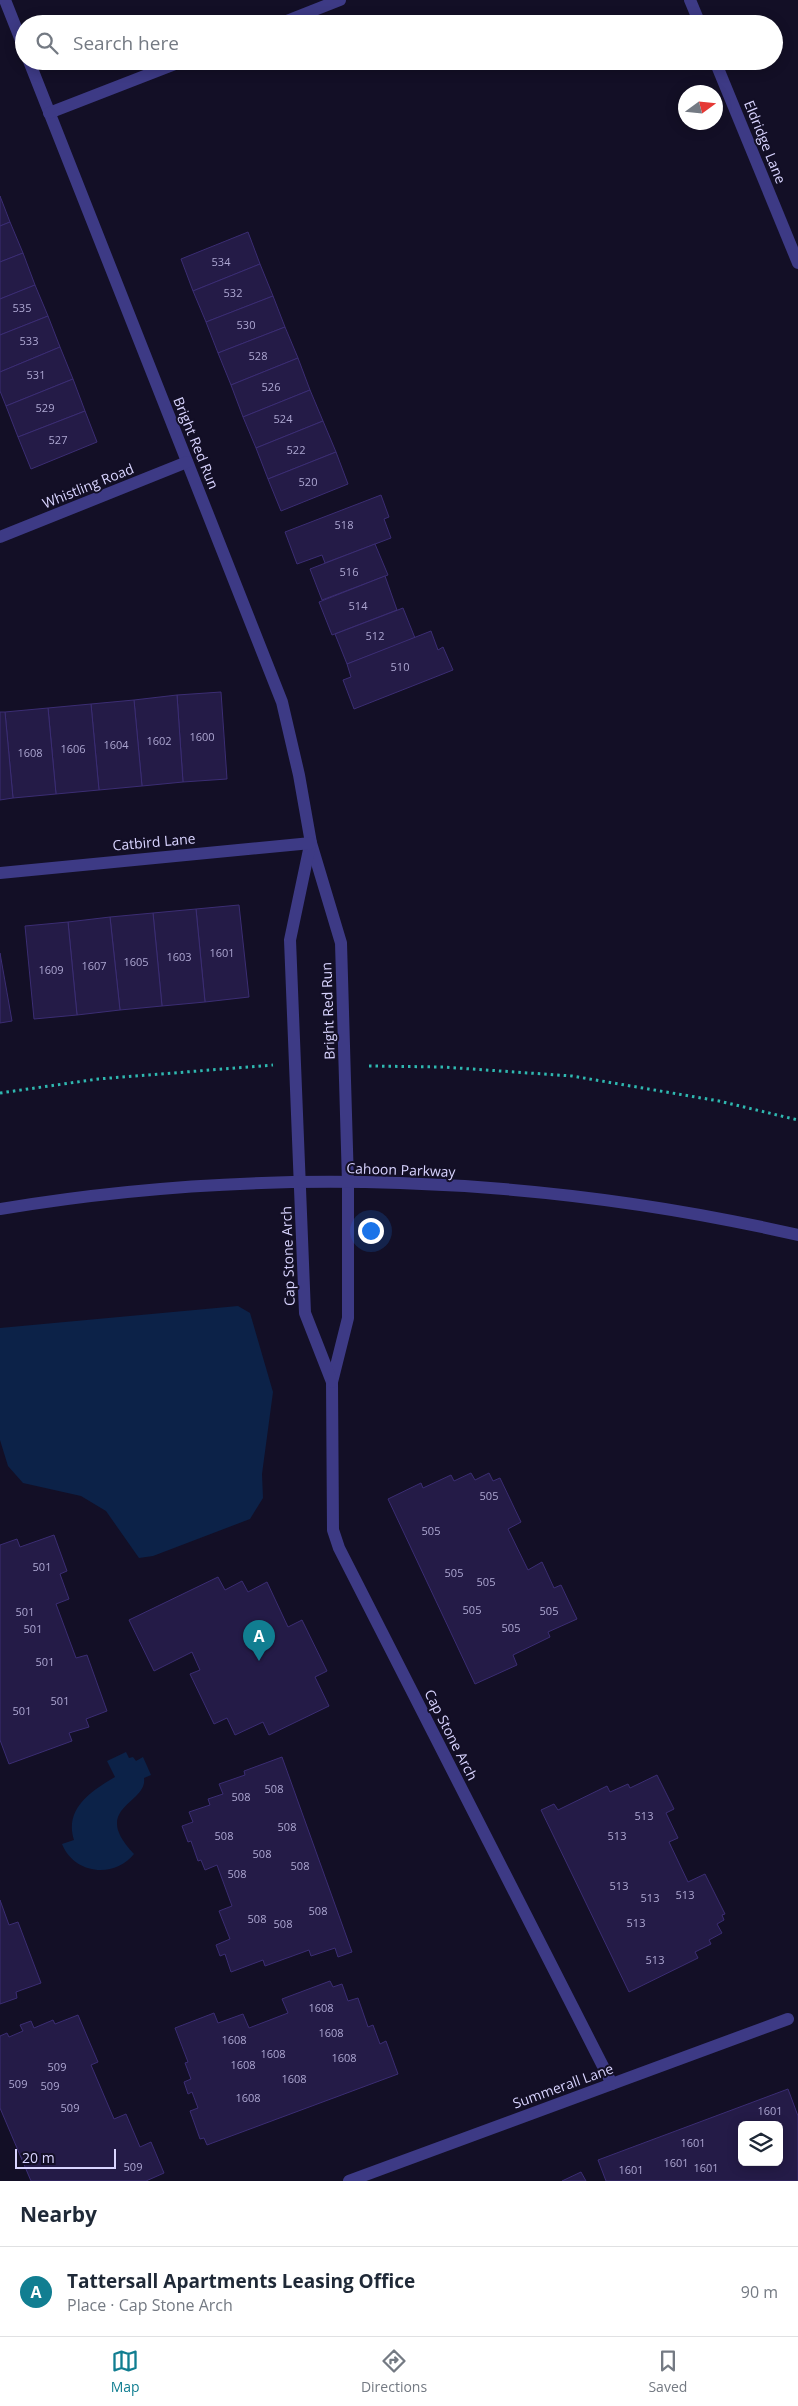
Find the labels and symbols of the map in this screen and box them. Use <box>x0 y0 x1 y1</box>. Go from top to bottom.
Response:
north arrow <box>678 85 723 130</box>
street label: Eldridge Lane <box>740 97 791 186</box>
house number: 534 <box>212 254 231 269</box>
house number: 532 <box>224 285 242 300</box>
house number: 535 <box>13 300 31 315</box>
house number: 530 <box>237 317 255 332</box>
house number: 533 <box>20 333 38 348</box>
house number: 528 <box>249 348 267 363</box>
house number: 531 <box>27 367 45 382</box>
house number: 526 <box>262 379 280 394</box>
street label: Bright Red Run <box>169 394 224 492</box>
house number: 529 <box>36 400 54 415</box>
house number: 524 <box>274 411 293 426</box>
house number: 527 <box>49 432 67 447</box>
house number: 522 <box>287 442 305 457</box>
street label: Whistling Road <box>39 459 136 513</box>
house number: 520 <box>299 474 317 489</box>
house number: 518 <box>335 517 353 532</box>
house number: 516 <box>340 564 358 579</box>
house number: 514 <box>349 598 368 613</box>
house number: 512 <box>366 628 384 643</box>
house number: 510 <box>391 659 409 674</box>
house number: 1600 <box>189 729 215 744</box>
house number: 1602 <box>146 733 172 748</box>
house number: 1604 <box>103 737 129 752</box>
house number: 1606 <box>60 741 86 756</box>
house number: 1608 <box>17 745 43 760</box>
street label: Catbird Lane <box>112 828 196 855</box>
house number: 1601 <box>209 945 235 960</box>
house number: 1603 <box>166 949 192 964</box>
house number: 1605 <box>123 954 149 969</box>
house number: 1607 <box>81 958 107 973</box>
house number: 1609 <box>38 962 64 977</box>
street label: Bright Red Run <box>316 962 339 1060</box>
street label: Cahoon Parkway <box>346 1158 457 1181</box>
street label: Cap Stone Arch <box>276 1206 299 1306</box>
your location <box>358 1218 384 1244</box>
house number: 505 <box>480 1488 498 1503</box>
house number: 505 <box>422 1523 440 1538</box>
house number: 501 <box>33 1559 51 1574</box>
house number: 505 <box>445 1565 463 1580</box>
house number: 505 <box>477 1574 495 1589</box>
house number: 505 <box>463 1602 481 1617</box>
house number: 505 <box>540 1603 558 1618</box>
house number: 501 <box>16 1604 34 1619</box>
pin: A <box>243 1620 275 1661</box>
house number: 505 <box>502 1620 520 1635</box>
house number: 501 <box>24 1621 42 1636</box>
house number: 501 <box>36 1654 54 1669</box>
street label: Cap Stone Arch <box>420 1686 483 1784</box>
house number: 501 <box>51 1693 69 1708</box>
house number: 501 <box>13 1703 31 1718</box>
house number: 508 <box>265 1781 283 1796</box>
house number: 508 <box>232 1789 250 1804</box>
house number: 513 <box>635 1808 653 1823</box>
house number: 508 <box>278 1819 296 1834</box>
house number: 508 <box>215 1828 233 1843</box>
house number: 513 <box>608 1828 626 1843</box>
house number: 508 <box>253 1846 271 1861</box>
house number: 508 <box>291 1858 309 1873</box>
house number: 508 <box>228 1866 246 1881</box>
house number: 513 <box>610 1878 628 1893</box>
house number: 513 <box>676 1887 694 1902</box>
house number: 513 <box>641 1890 659 1905</box>
house number: 508 <box>309 1903 327 1918</box>
house number: 508 <box>248 1911 266 1926</box>
house number: 513 <box>627 1915 645 1930</box>
house number: 508 <box>274 1916 292 1931</box>
house number: 513 <box>646 1952 664 1967</box>
house number: 1608 <box>308 2000 334 2015</box>
house number: 1608 <box>318 2025 344 2040</box>
house number: 1608 <box>221 2032 247 2047</box>
house number: 1608 <box>260 2046 286 2061</box>
house number: 1608 <box>331 2050 357 2065</box>
house number: 1608 <box>230 2057 256 2072</box>
street label: Summerall Lane <box>510 2058 616 2113</box>
house number: 509 <box>48 2059 66 2074</box>
house number: 1608 <box>281 2071 307 2086</box>
house number: 509 <box>9 2076 27 2091</box>
house number: 509 <box>41 2078 59 2093</box>
house number: 1608 <box>235 2090 261 2105</box>
house number: 509 <box>61 2100 79 2115</box>
house number: 1601 <box>757 2103 783 2118</box>
house number: 1601 <box>680 2135 706 2150</box>
scale bar <box>15 2146 116 2169</box>
house number: 1601 <box>663 2155 689 2170</box>
house number: 509 <box>124 2159 142 2174</box>
house number: 1601 <box>693 2160 719 2175</box>
house number: 1601 <box>618 2162 644 2177</box>

